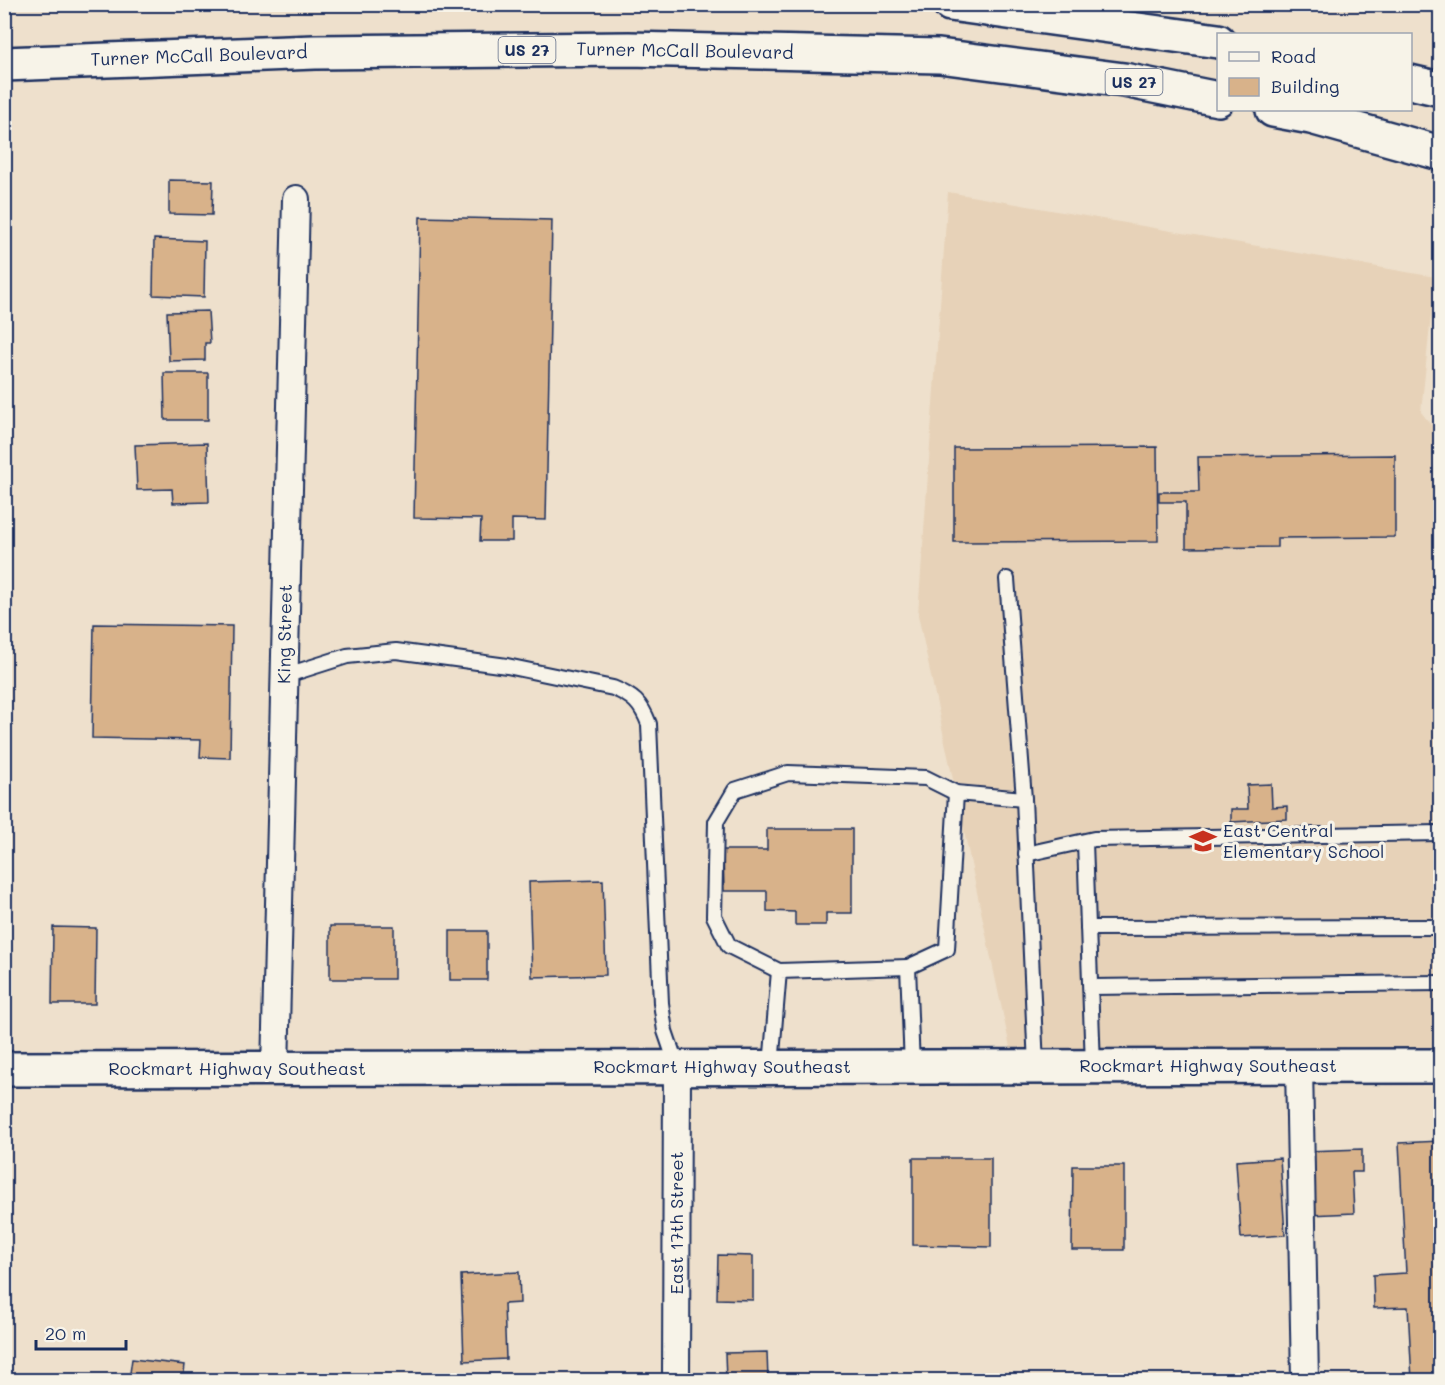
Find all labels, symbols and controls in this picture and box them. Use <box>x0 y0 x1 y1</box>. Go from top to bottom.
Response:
legend <box>1217 33 1412 111</box>
street label: Turner McCall Boulevard <box>576 36 794 64</box>
road number: US 27 <box>498 37 556 63</box>
street label: Turner McCall Boulevard <box>90 39 308 71</box>
text: Road <box>1271 44 1316 68</box>
road number: US 27 <box>1106 69 1162 95</box>
text: Building <box>1271 74 1339 98</box>
street label: King Street <box>271 584 297 684</box>
place label: East Central Elementary School <box>1223 818 1385 863</box>
school or university icon: East Central Elementary School <box>1188 826 1218 856</box>
street label: Rockmart Highway Southeast <box>1079 1053 1337 1077</box>
street label: Rockmart Highway Southeast <box>593 1054 851 1078</box>
street label: Rockmart Highway Southeast <box>108 1056 366 1080</box>
street label: East 17th Street <box>664 1151 688 1295</box>
scale bar <box>36 1313 126 1351</box>
text: 20 m <box>45 1321 86 1345</box>

